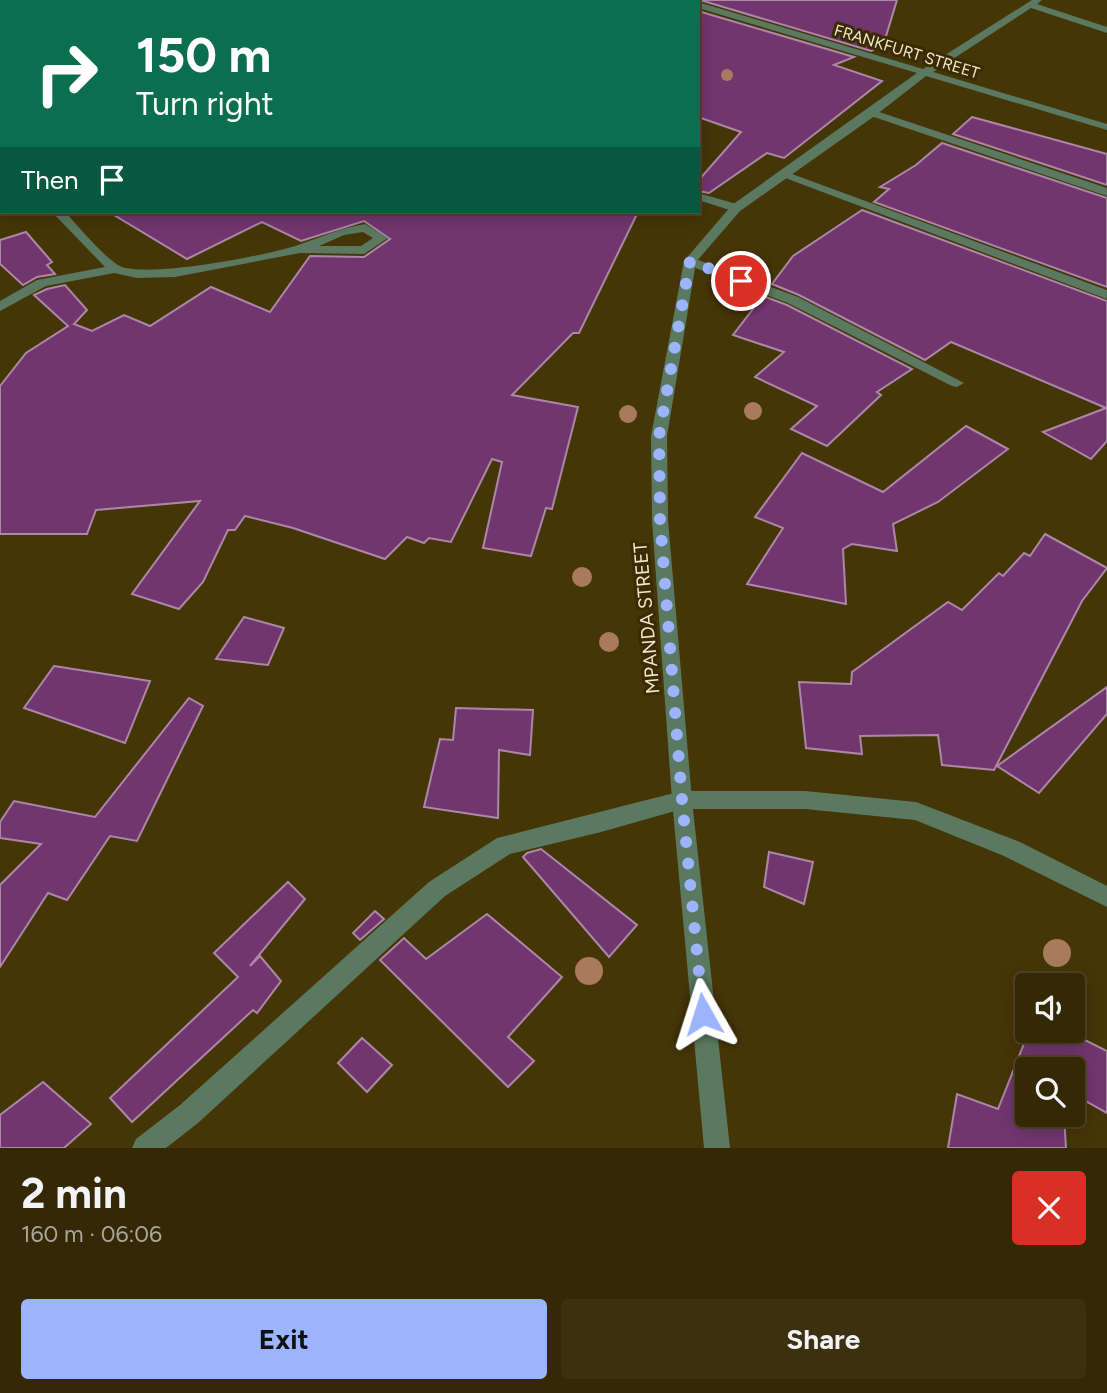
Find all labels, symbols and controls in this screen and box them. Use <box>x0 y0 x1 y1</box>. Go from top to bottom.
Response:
street label: FRANKFURT STREET <box>832 20 982 83</box>
text: 150 m <box>136 25 271 84</box>
icon: right <box>21 28 112 119</box>
text: Turn right <box>136 85 274 123</box>
icon: arrive <box>93 161 131 199</box>
text: Then <box>21 164 79 196</box>
pin <box>711 251 771 311</box>
icon: arrive <box>722 262 760 300</box>
street label: MPANDA STREET <box>628 541 665 695</box>
map controls <box>1015 973 1085 1127</box>
button: sound <box>1015 973 1085 1043</box>
position arrow <box>666 977 740 1051</box>
button: search <box>1015 1057 1085 1127</box>
text: 2 min <box>21 1168 127 1219</box>
button: close <box>1012 1171 1086 1245</box>
text: 160 m · 06:06 <box>21 1220 162 1248</box>
button: Exit <box>21 1299 547 1379</box>
button: Share <box>561 1299 1086 1379</box>

